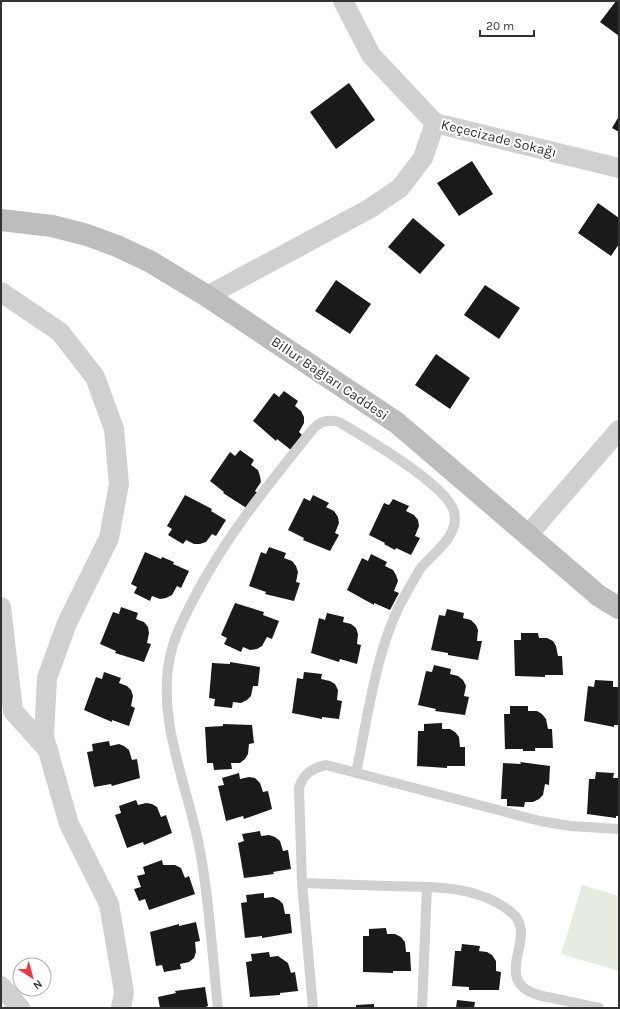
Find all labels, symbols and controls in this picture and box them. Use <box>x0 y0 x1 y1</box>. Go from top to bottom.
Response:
scale bar <box>480 12 534 38</box>
text: 20 m <box>486 19 514 33</box>
street label: Keçecizade Sokağı <box>439 116 558 161</box>
street label: Billur Bağları Caddesi <box>268 333 392 424</box>
north arrow <box>12 957 52 997</box>
text: N <box>31 977 45 992</box>

